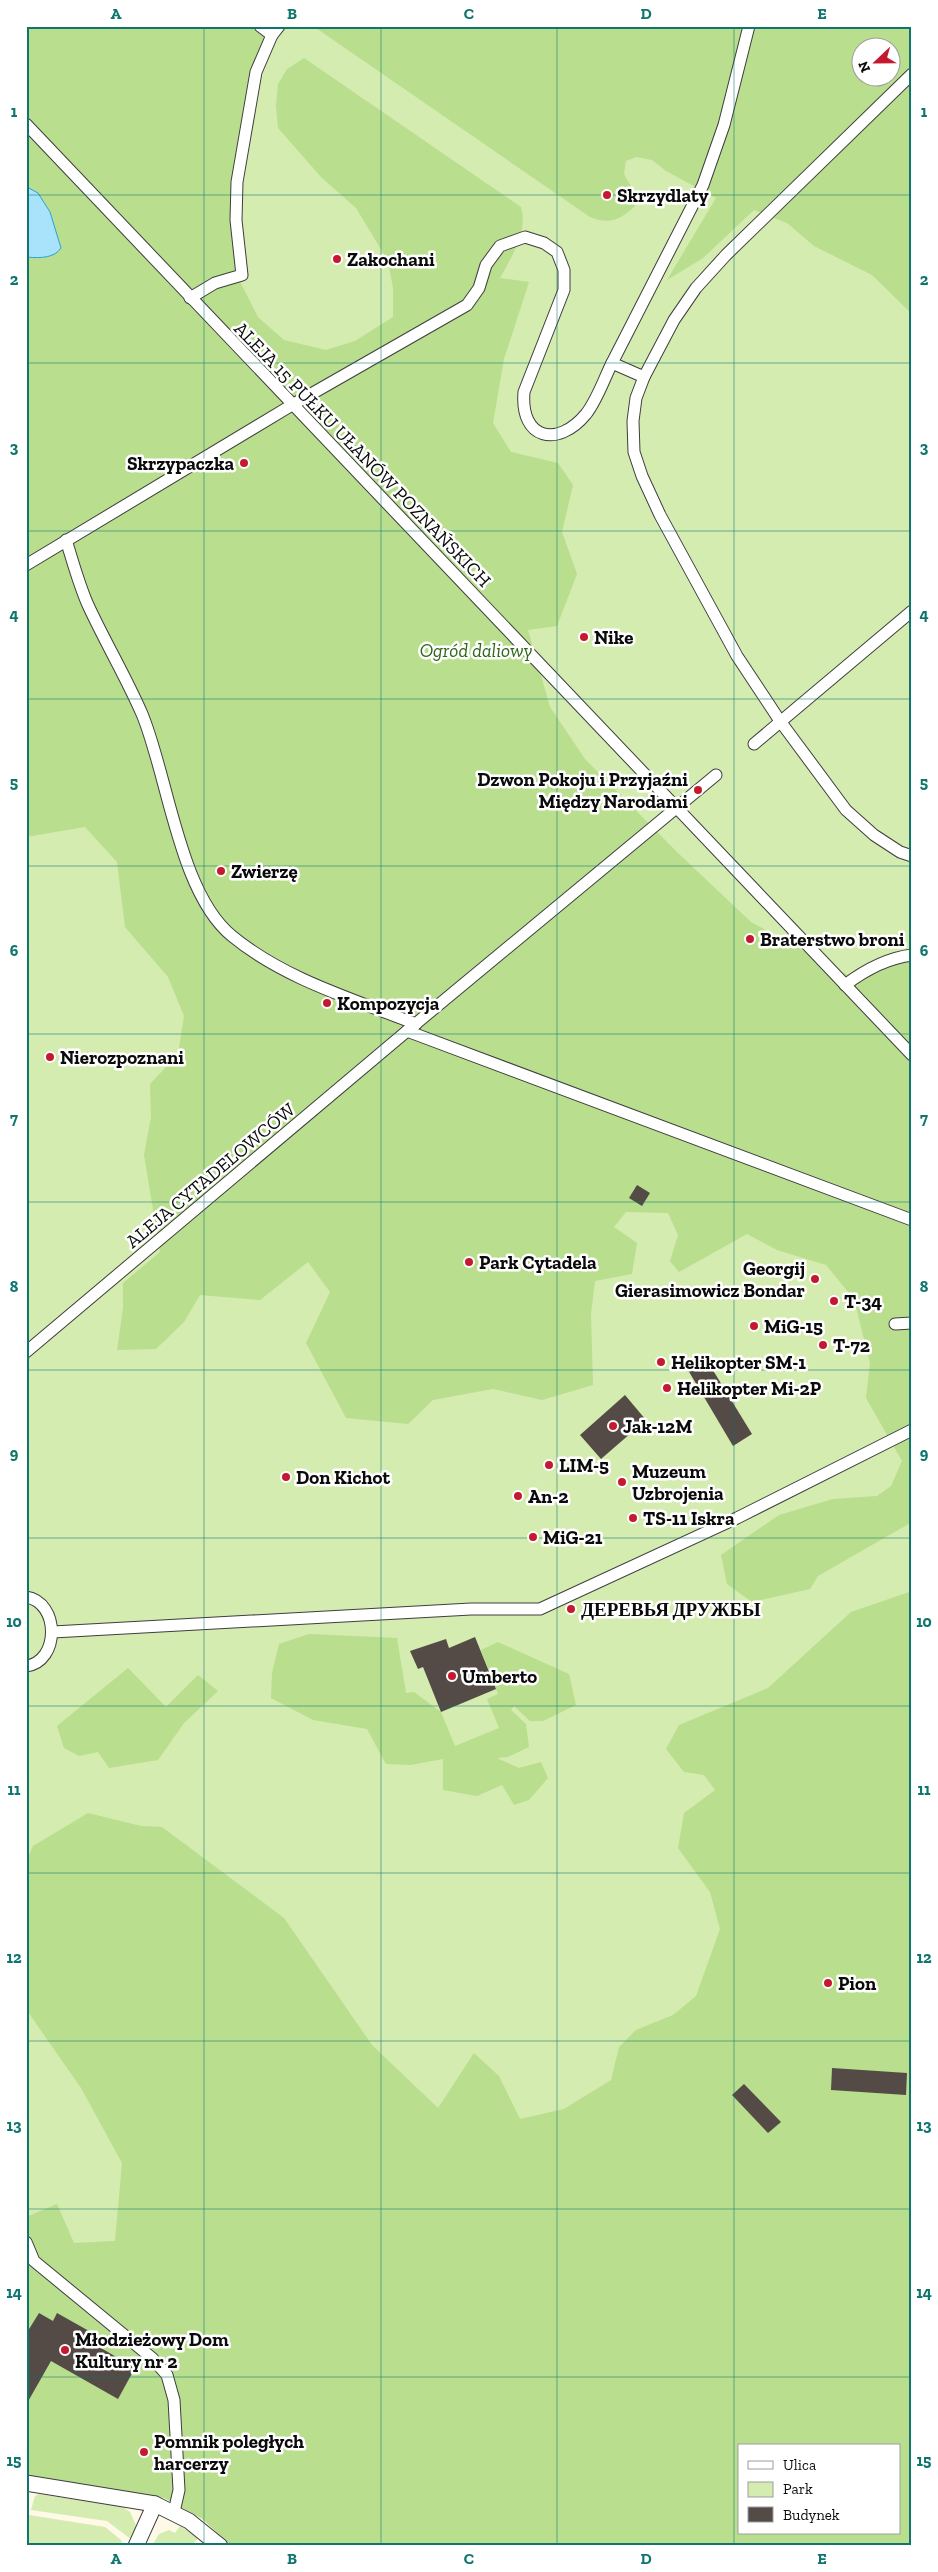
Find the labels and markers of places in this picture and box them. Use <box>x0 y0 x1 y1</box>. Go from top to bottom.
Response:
place label: Skrzydlaty <box>617 184 709 207</box>
marker: Skrzydlaty <box>601 189 613 201</box>
place label: Zakochani <box>347 248 435 271</box>
marker: Zakochani <box>331 253 343 265</box>
place label: Skrzypaczka <box>127 452 234 475</box>
marker: Skrzypaczka <box>238 457 250 469</box>
place label: Nike <box>594 626 633 649</box>
marker: Nike <box>578 631 590 643</box>
place label: Dzwon Pokoju i Przyjaźni Między Narodami <box>477 768 688 813</box>
marker: Dzwon Pokoju i Przyjaźni Między Narodami <box>692 784 704 796</box>
place label: Zwierzę <box>231 860 298 883</box>
marker: Zwierzę <box>215 865 227 877</box>
place label: Braterstwo broni <box>760 928 905 951</box>
marker: Braterstwo broni <box>744 933 756 945</box>
place label: Kompozycja <box>337 992 440 1015</box>
marker: Kompozycja <box>321 997 333 1009</box>
place label: Nierozpoznani <box>60 1046 184 1069</box>
marker: Nierozpoznani <box>44 1051 56 1063</box>
place label: Park Cytadela <box>479 1251 597 1274</box>
marker: Park Cytadela <box>463 1256 475 1268</box>
place label: Georgij Gierasimowicz Bondar <box>615 1257 806 1302</box>
marker: Georgij Gierasimowicz Bondar <box>809 1273 821 1285</box>
place label: T-34 <box>844 1290 882 1313</box>
marker: T-34 <box>828 1295 840 1307</box>
place label: MiG-15 <box>764 1315 823 1338</box>
marker: MiG-15 <box>748 1320 760 1332</box>
place label: T-72 <box>833 1334 870 1357</box>
marker: T-72 <box>817 1339 829 1351</box>
place label: Helikopter SM-1 <box>671 1351 806 1374</box>
marker: Helikopter SM-1 <box>655 1356 667 1368</box>
place label: Helikopter Mi-2P <box>677 1377 822 1400</box>
marker: Helikopter Mi-2P <box>661 1382 673 1394</box>
place label: Jak-12M <box>623 1415 692 1438</box>
marker: Jak-12M <box>607 1420 619 1432</box>
place label: LIM-5 <box>559 1454 609 1477</box>
marker: LIM-5 <box>543 1459 555 1471</box>
place label: Muzeum Uzbrojenia <box>632 1460 724 1505</box>
place label: Don Kichot <box>296 1466 390 1489</box>
marker: Don Kichot <box>280 1471 292 1483</box>
marker: Muzeum Uzbrojenia <box>616 1476 628 1488</box>
place label: An-2 <box>528 1485 568 1508</box>
marker: An-2 <box>512 1490 524 1502</box>
place label: TS-11 Iskra <box>643 1507 735 1530</box>
marker: TS-11 Iskra <box>627 1512 639 1524</box>
place label: MiG-21 <box>543 1526 603 1549</box>
marker: MiG-21 <box>527 1531 539 1543</box>
place label: ДЕРЕВЬЯ ДРУЖБЫ <box>581 1598 761 1621</box>
marker: ДЕРЕВЬЯ ДРУЖБЫ <box>565 1603 577 1615</box>
place label: Umberto <box>462 1665 537 1688</box>
marker: Umberto <box>446 1670 458 1682</box>
place label: Pion <box>838 1972 877 1995</box>
marker: Pion <box>822 1977 834 1989</box>
place label: Młodzieżowy Dom Kultury nr 2 <box>75 2328 229 2373</box>
marker: Młodzieżowy Dom Kultury nr 2 <box>59 2344 71 2356</box>
place label: Pomnik poległych harcerzy <box>154 2430 304 2475</box>
marker: Pomnik poległych harcerzy <box>138 2446 150 2458</box>

